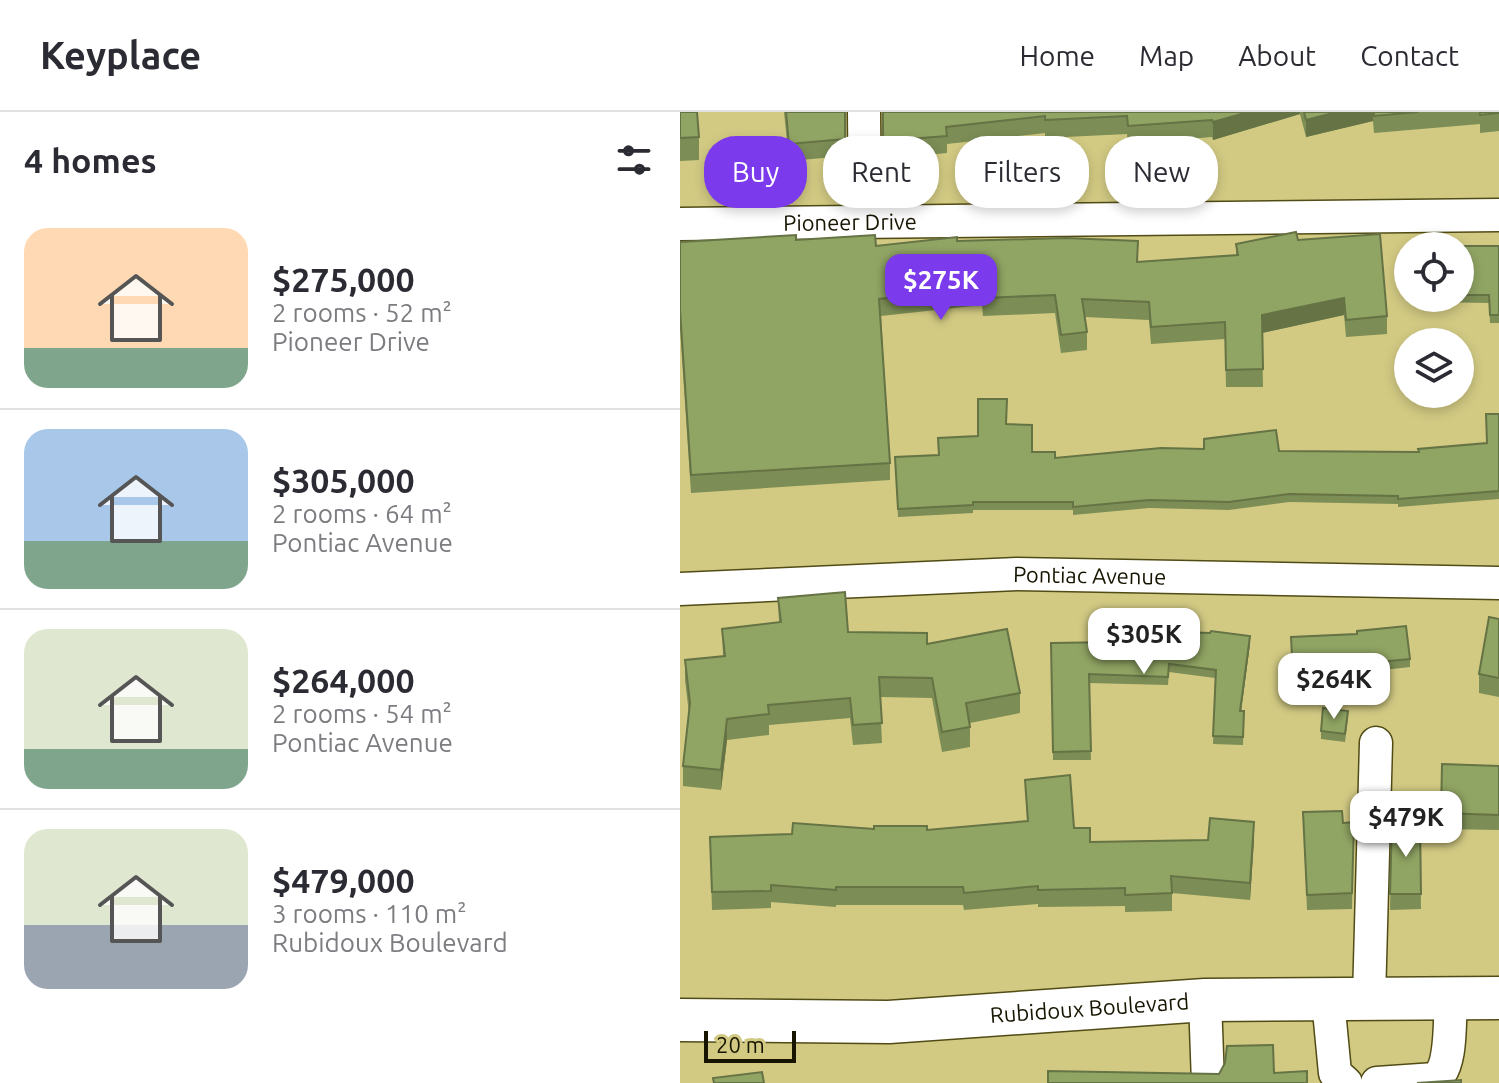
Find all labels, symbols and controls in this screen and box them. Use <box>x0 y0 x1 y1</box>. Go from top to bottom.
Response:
text: Keyplace <box>40 34 201 76</box>
text: Home <box>1020 40 1095 71</box>
text: Map <box>1139 40 1194 71</box>
text: About <box>1238 40 1316 71</box>
text: Contact <box>1360 40 1459 71</box>
chip: Buy <box>704 136 807 208</box>
chip: Rent <box>823 136 939 208</box>
chip: Filters <box>955 136 1089 208</box>
chip: New <box>1105 136 1218 208</box>
icon: filters <box>612 138 656 182</box>
text: 4 homes <box>24 141 157 179</box>
street label: Pioneer Drive <box>783 208 917 235</box>
map controls <box>1394 232 1474 408</box>
button: locate <box>1394 232 1474 312</box>
pin: $275K <box>885 254 997 322</box>
icon: home <box>88 260 184 356</box>
text: $275,000 <box>272 260 415 298</box>
text: $275K <box>903 265 979 294</box>
text: 2 rooms · 52 m² <box>272 298 452 327</box>
text: Pioneer Drive <box>272 327 430 356</box>
button: layers <box>1394 328 1474 408</box>
icon: home <box>88 461 184 557</box>
text: $305,000 <box>272 461 415 499</box>
text: 2 rooms · 64 m² <box>272 499 452 528</box>
text: Pontiac Avenue <box>272 528 453 557</box>
street label: Pontiac Avenue <box>1013 561 1166 589</box>
pin: $305K <box>1088 608 1200 676</box>
text: $305K <box>1106 619 1182 648</box>
pin: $264K <box>1278 653 1390 721</box>
icon: home <box>88 661 184 757</box>
text: $264,000 <box>272 661 415 699</box>
text: $264K <box>1296 664 1372 693</box>
text: 2 rooms · 54 m² <box>272 699 452 728</box>
text: Pontiac Avenue <box>272 728 453 757</box>
pin: $479K <box>1350 791 1462 859</box>
text: $479K <box>1368 802 1444 831</box>
icon: home <box>88 861 184 957</box>
text: $479,000 <box>272 861 415 899</box>
text: 3 rooms · 110 m² <box>272 899 467 928</box>
text: Rubidoux Boulevard <box>272 928 508 957</box>
street label: Rubidoux Boulevard <box>989 988 1190 1027</box>
scale bar <box>704 1027 796 1063</box>
text: 20 m <box>716 1032 765 1057</box>

